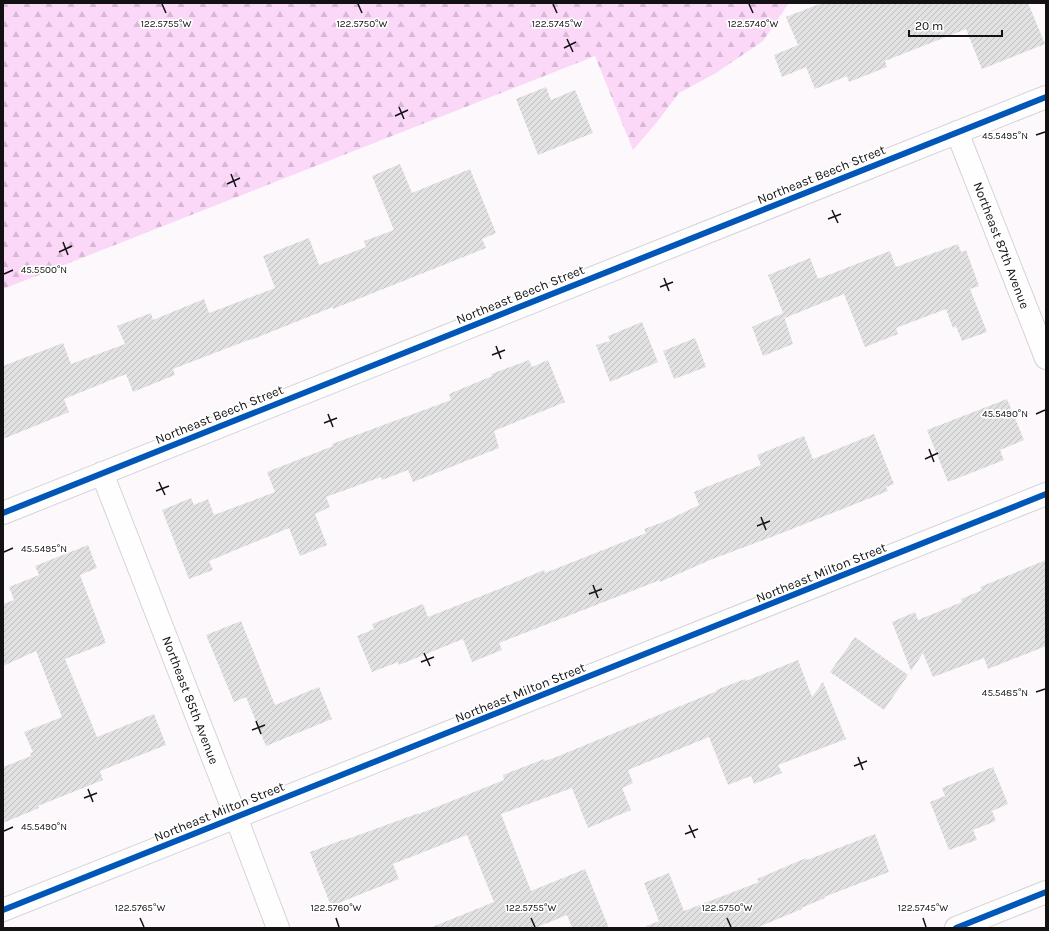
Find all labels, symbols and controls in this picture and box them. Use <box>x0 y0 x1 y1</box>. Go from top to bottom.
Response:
scale bar <box>909 12 1002 38</box>
text: 122.5755°W <box>141 18 191 30</box>
text: 122.5750°W <box>337 18 388 30</box>
text: 122.5745°W <box>532 18 582 30</box>
text: 122.5740°W <box>728 18 779 30</box>
text: 20 m <box>915 19 943 33</box>
text: 45.5495°N <box>982 130 1028 142</box>
street label: Northeast Beech Street <box>755 142 888 207</box>
street label: Northeast 87th Avenue <box>970 180 1033 311</box>
street label: Northeast Beech Street <box>454 262 587 327</box>
text: 45.5500°N <box>21 264 67 276</box>
street label: Northeast Beech Street <box>153 382 286 447</box>
text: 45.5490°N <box>982 408 1028 420</box>
street label: Northeast Milton Street <box>754 539 889 605</box>
text: 45.5495°N <box>21 543 67 555</box>
street label: Northeast 85th Avenue <box>159 634 222 767</box>
street label: Northeast Milton Street <box>453 659 588 725</box>
text: 45.5485°N <box>982 687 1028 699</box>
street label: Northeast Milton Street <box>152 778 287 844</box>
text: 45.5490°N <box>21 821 67 833</box>
text: 122.5765°W <box>115 902 165 914</box>
text: 122.5760°W <box>310 902 362 914</box>
text: 122.5755°W <box>506 902 556 914</box>
text: 122.5750°W <box>702 902 753 914</box>
text: 122.5745°W <box>898 902 948 914</box>

